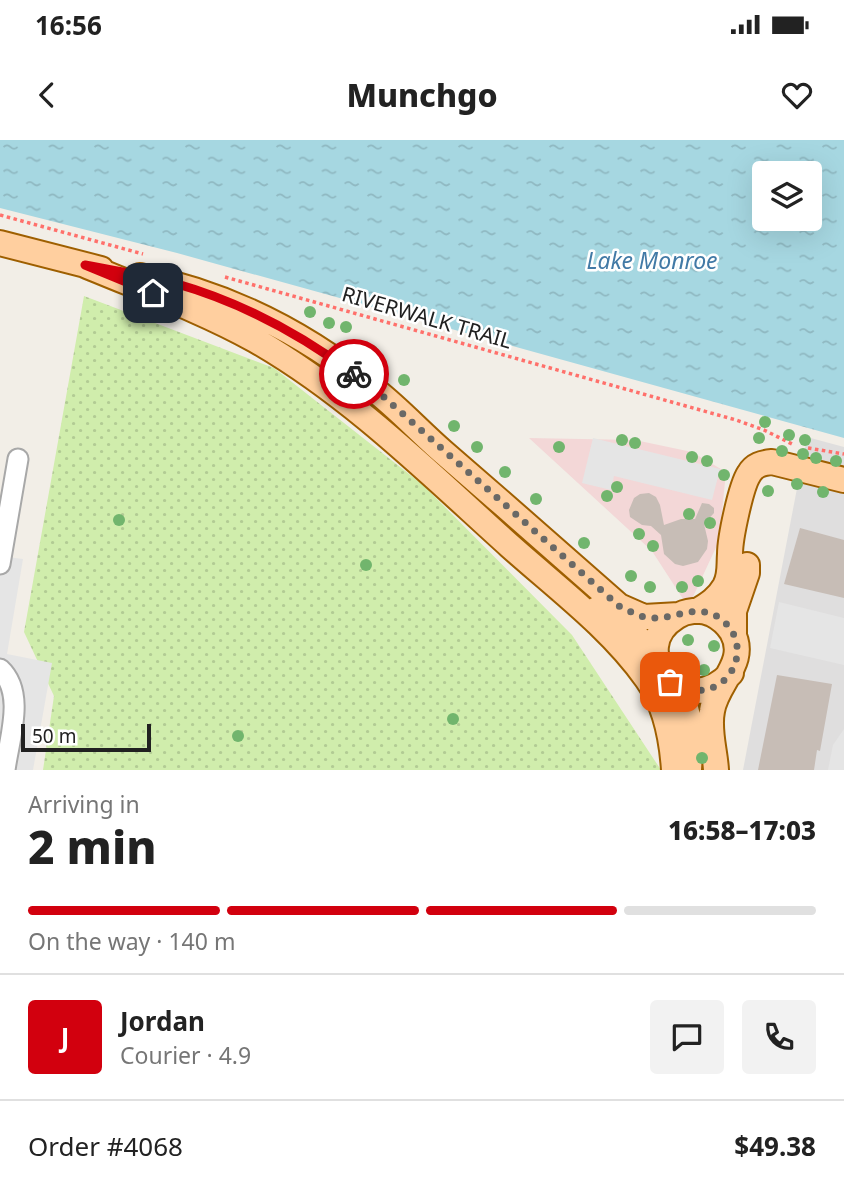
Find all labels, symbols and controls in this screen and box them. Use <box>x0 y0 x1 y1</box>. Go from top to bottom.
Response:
text: 16:56 <box>35 7 102 43</box>
text: Munchgo <box>346 73 498 116</box>
icon: back <box>28 76 66 114</box>
icon: heart <box>778 76 816 114</box>
map controls <box>752 161 822 231</box>
button: layers <box>752 161 822 231</box>
water label: Lake Monroe <box>586 244 718 276</box>
pin <box>123 263 183 323</box>
icon: home <box>134 274 172 312</box>
street label: RIVERWALK TRAIL <box>339 279 515 355</box>
courier <box>319 339 389 409</box>
icon: bike <box>335 355 373 393</box>
pin <box>640 652 700 712</box>
icon: bag <box>651 663 689 701</box>
scale bar <box>21 721 150 753</box>
text: 50 m <box>32 723 76 749</box>
text: Arriving in <box>28 788 140 820</box>
text: 16:58–17:03 <box>668 812 816 848</box>
text: 2 min <box>28 815 157 877</box>
text: On the way · 140 m <box>28 925 235 957</box>
button: chat <box>650 1000 724 1074</box>
button: phone <box>742 1000 816 1074</box>
text: Jordan <box>120 1003 205 1039</box>
text: J <box>61 1019 69 1055</box>
text: Courier · 4.9 <box>120 1039 251 1071</box>
text: Order #4068 <box>28 1128 183 1164</box>
text: $49.38 <box>734 1128 816 1164</box>

